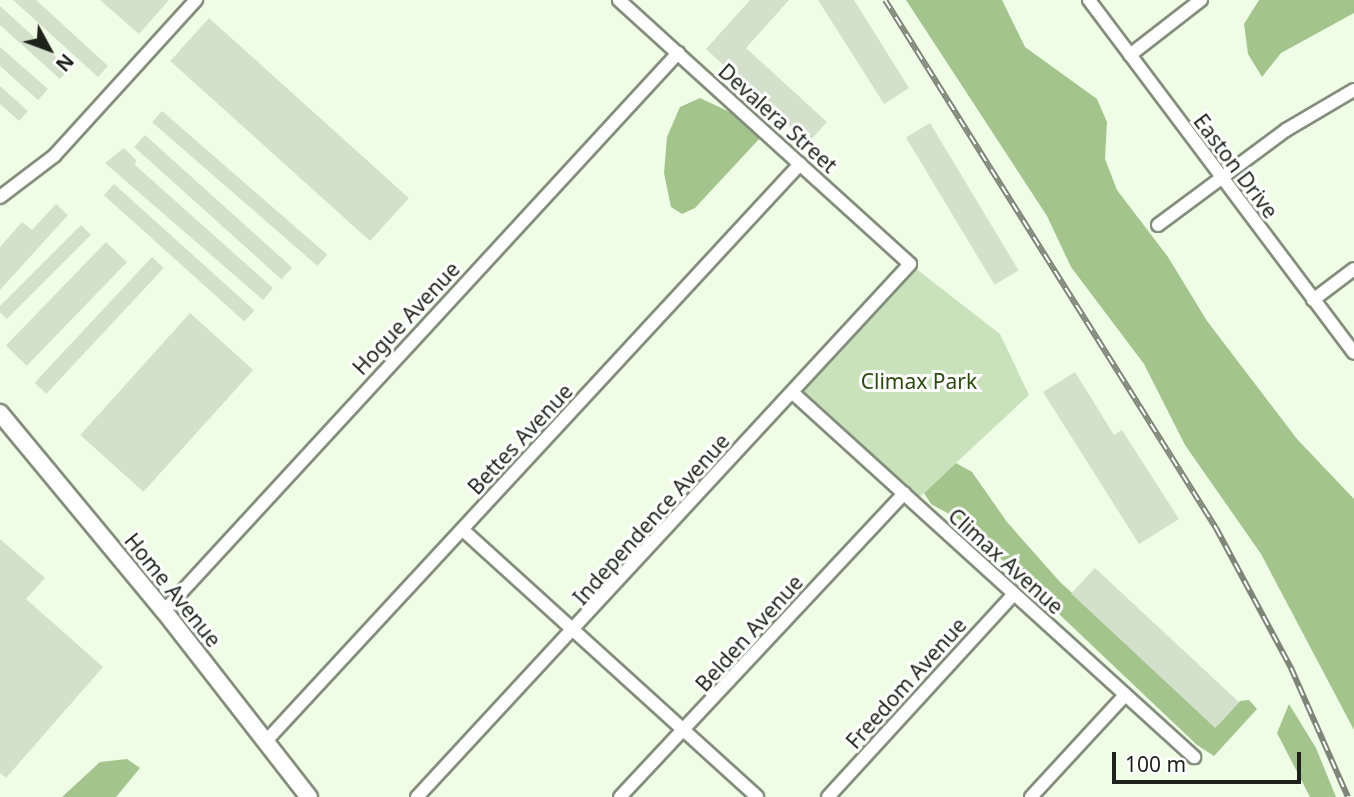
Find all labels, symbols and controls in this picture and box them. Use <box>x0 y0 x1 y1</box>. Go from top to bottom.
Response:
north arrow <box>14 14 84 84</box>
text: N <box>50 48 80 77</box>
street label: Devalera Street <box>714 58 842 178</box>
street label: Easton Drive <box>1189 109 1283 223</box>
street label: Hogue Avenue <box>347 256 465 380</box>
park label: Climax Park <box>861 368 977 394</box>
street label: Bettes Avenue <box>462 379 578 499</box>
street label: Independence Avenue <box>568 428 734 610</box>
street label: Climax Avenue <box>943 503 1069 619</box>
street label: Home Avenue <box>119 528 227 652</box>
street label: Belden Avenue <box>690 570 808 696</box>
street label: Freedom Avenue <box>841 612 971 754</box>
scale bar <box>1116 738 1305 782</box>
text: 100 m <box>1125 750 1186 778</box>

